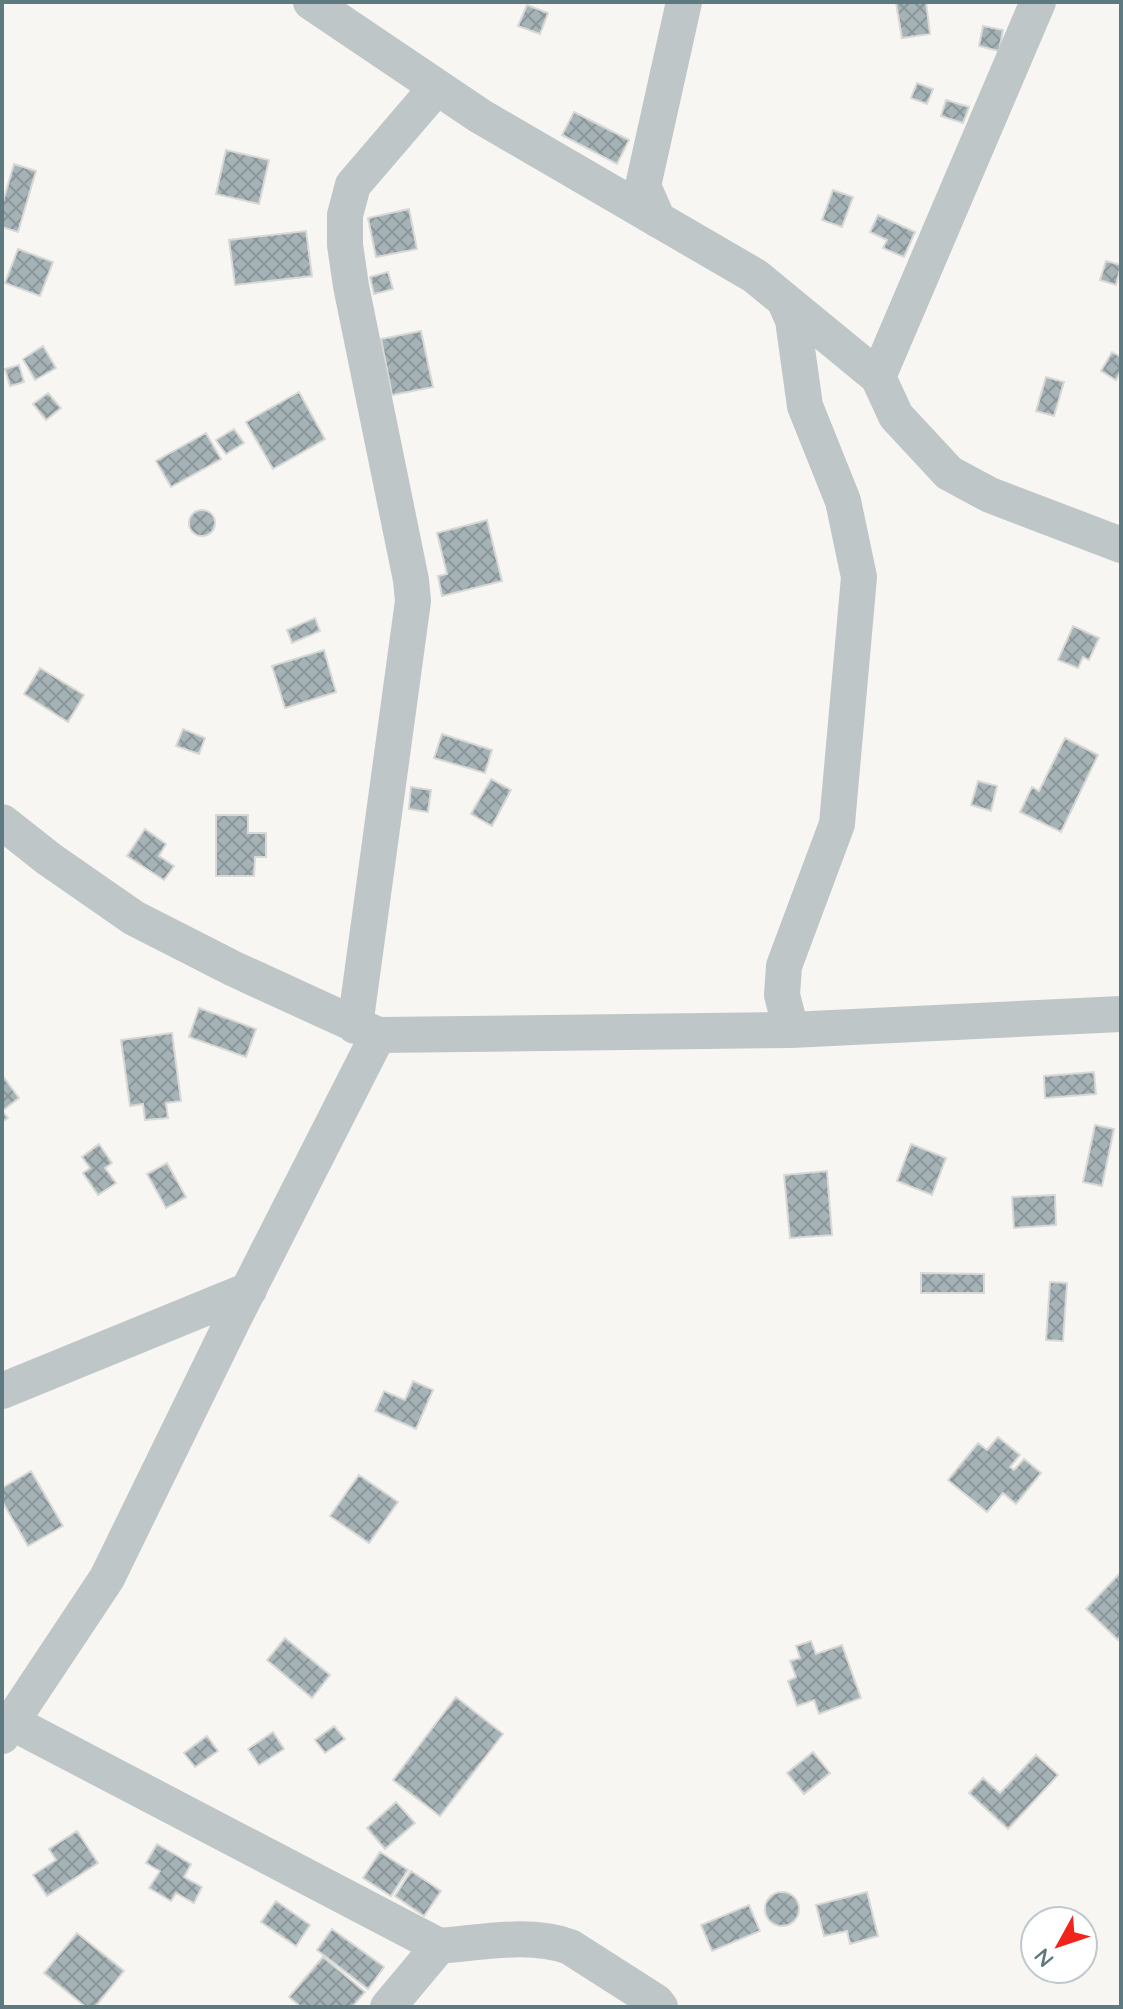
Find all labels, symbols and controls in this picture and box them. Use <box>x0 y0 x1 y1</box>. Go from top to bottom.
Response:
north arrow <box>1019 1905 1099 1985</box>
text: N <box>1028 1943 1060 1973</box>

